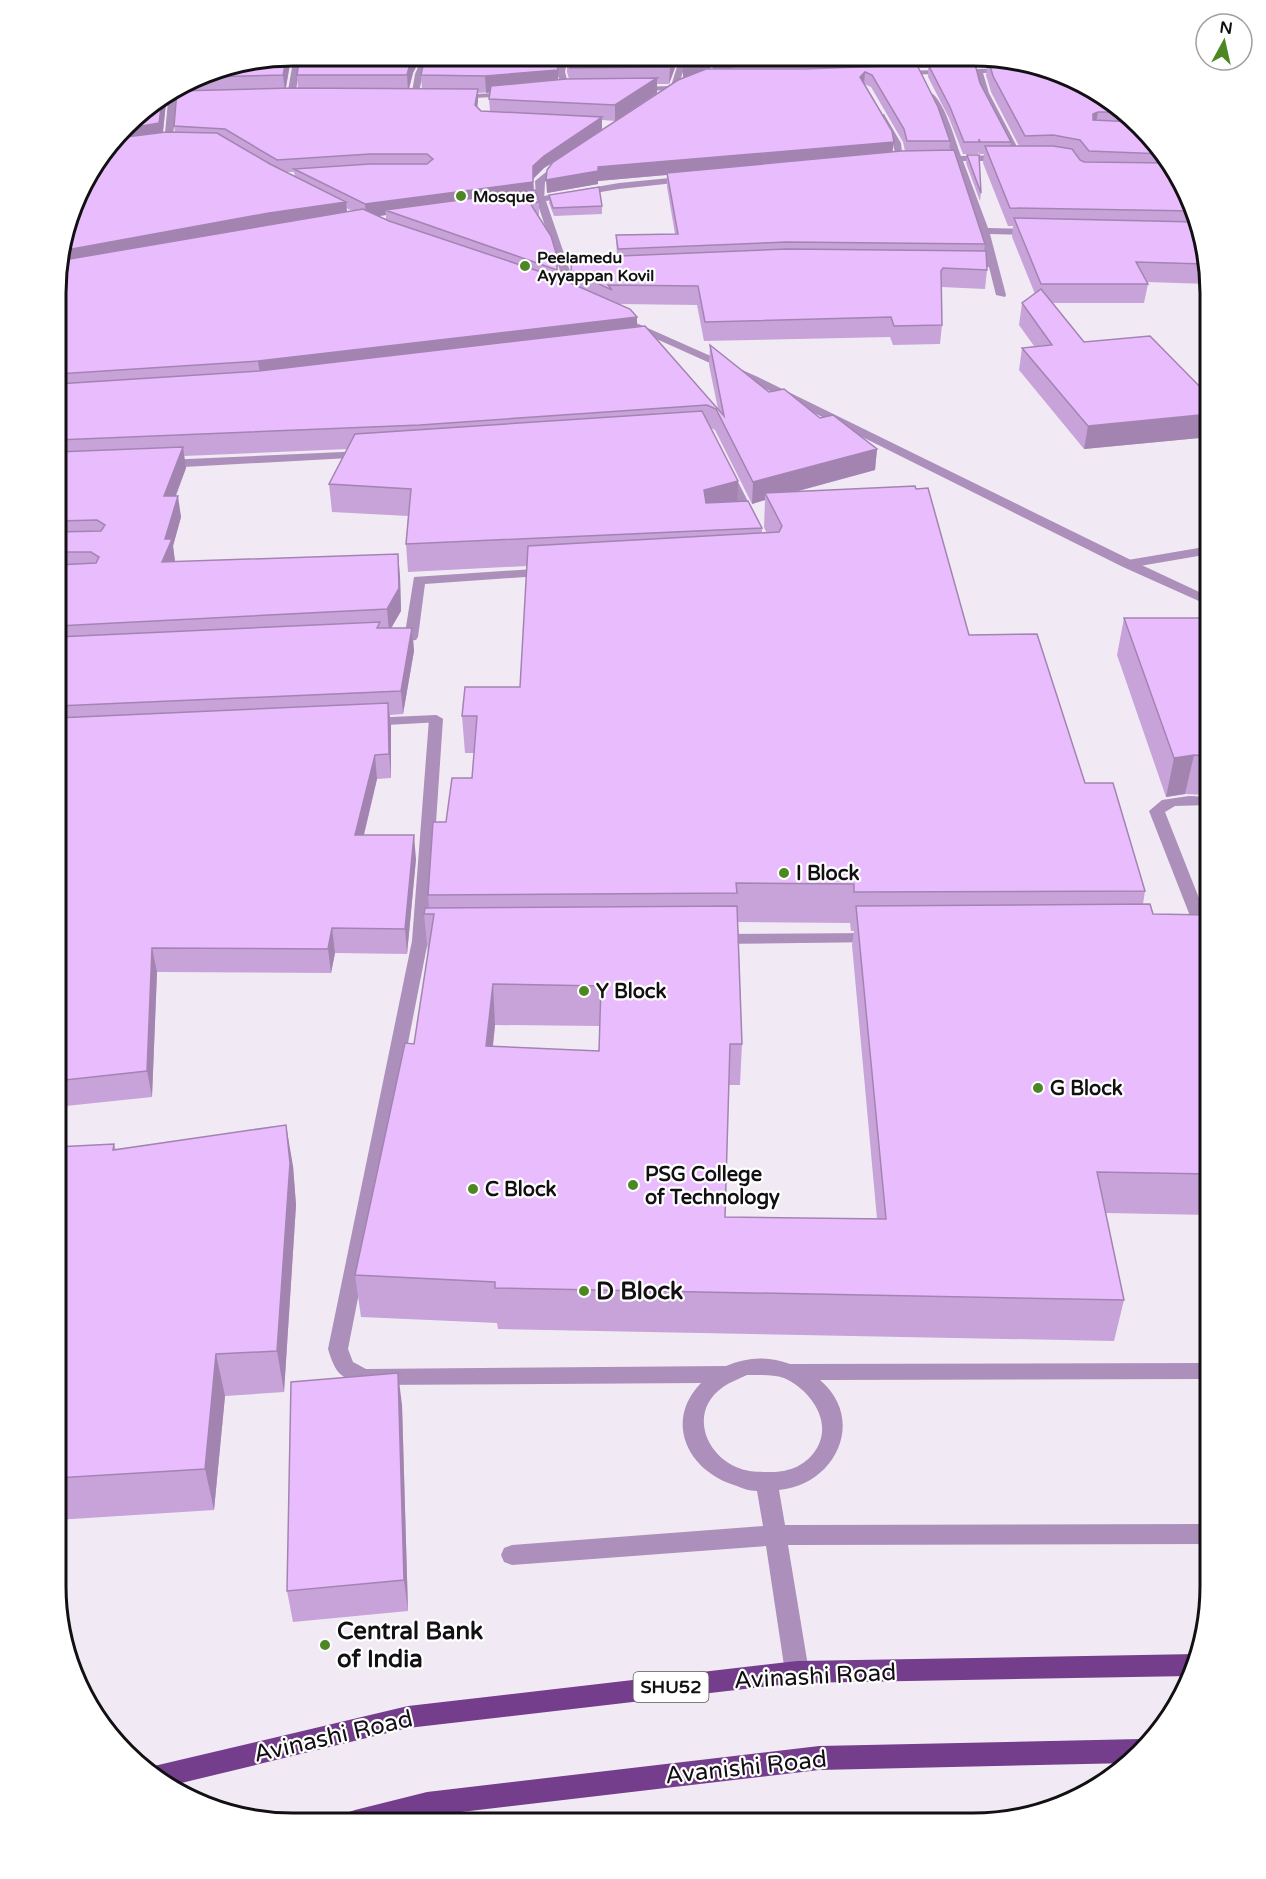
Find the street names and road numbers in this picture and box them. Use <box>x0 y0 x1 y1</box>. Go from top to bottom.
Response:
street label: Avinashi Road <box>733 1658 897 1695</box>
road number: SHU52 <box>634 1672 708 1702</box>
street label: Avinashi Road <box>251 1704 416 1769</box>
street label: Avanishi Road <box>664 1745 828 1790</box>

